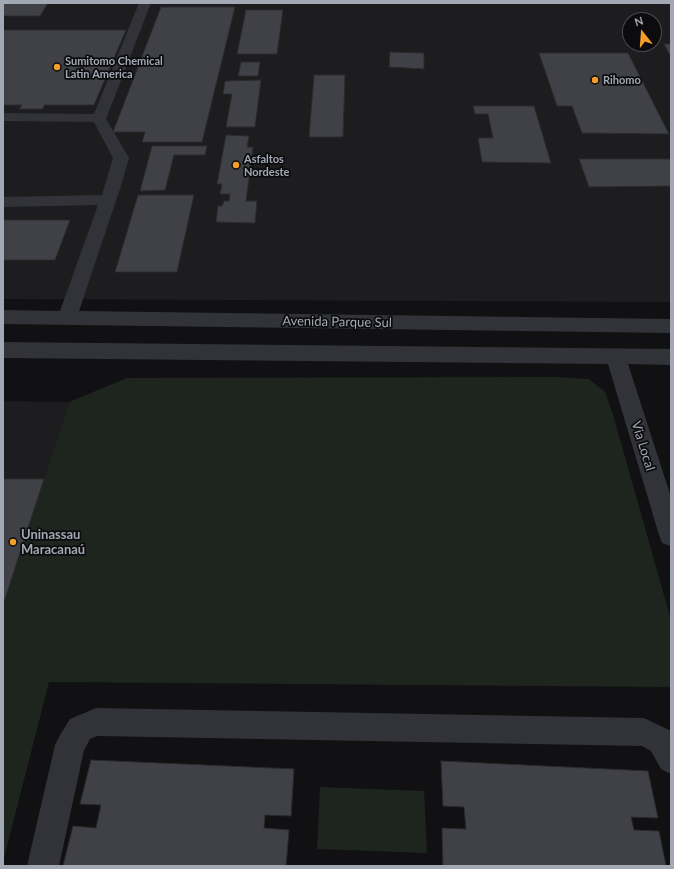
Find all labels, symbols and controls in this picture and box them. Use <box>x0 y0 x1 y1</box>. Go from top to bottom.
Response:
north arrow <box>622 12 662 52</box>
text: N <box>633 14 645 28</box>
place label: Sumitomo Chemical Latin America <box>65 54 163 80</box>
marker: Sumitomo Chemical Latin America <box>52 62 62 72</box>
place label: Rihomo <box>603 73 641 87</box>
marker: Rihomo <box>590 75 600 85</box>
place label: Asfaltos Nordeste <box>244 152 289 178</box>
marker: Asfaltos Nordeste <box>231 160 241 170</box>
street label: Avenida Parque Sul <box>282 313 392 331</box>
street label: Via Local <box>628 419 658 473</box>
place label: Uninassau Maracanaú <box>21 527 85 558</box>
marker: Uninassau Maracanaú <box>8 537 18 547</box>

